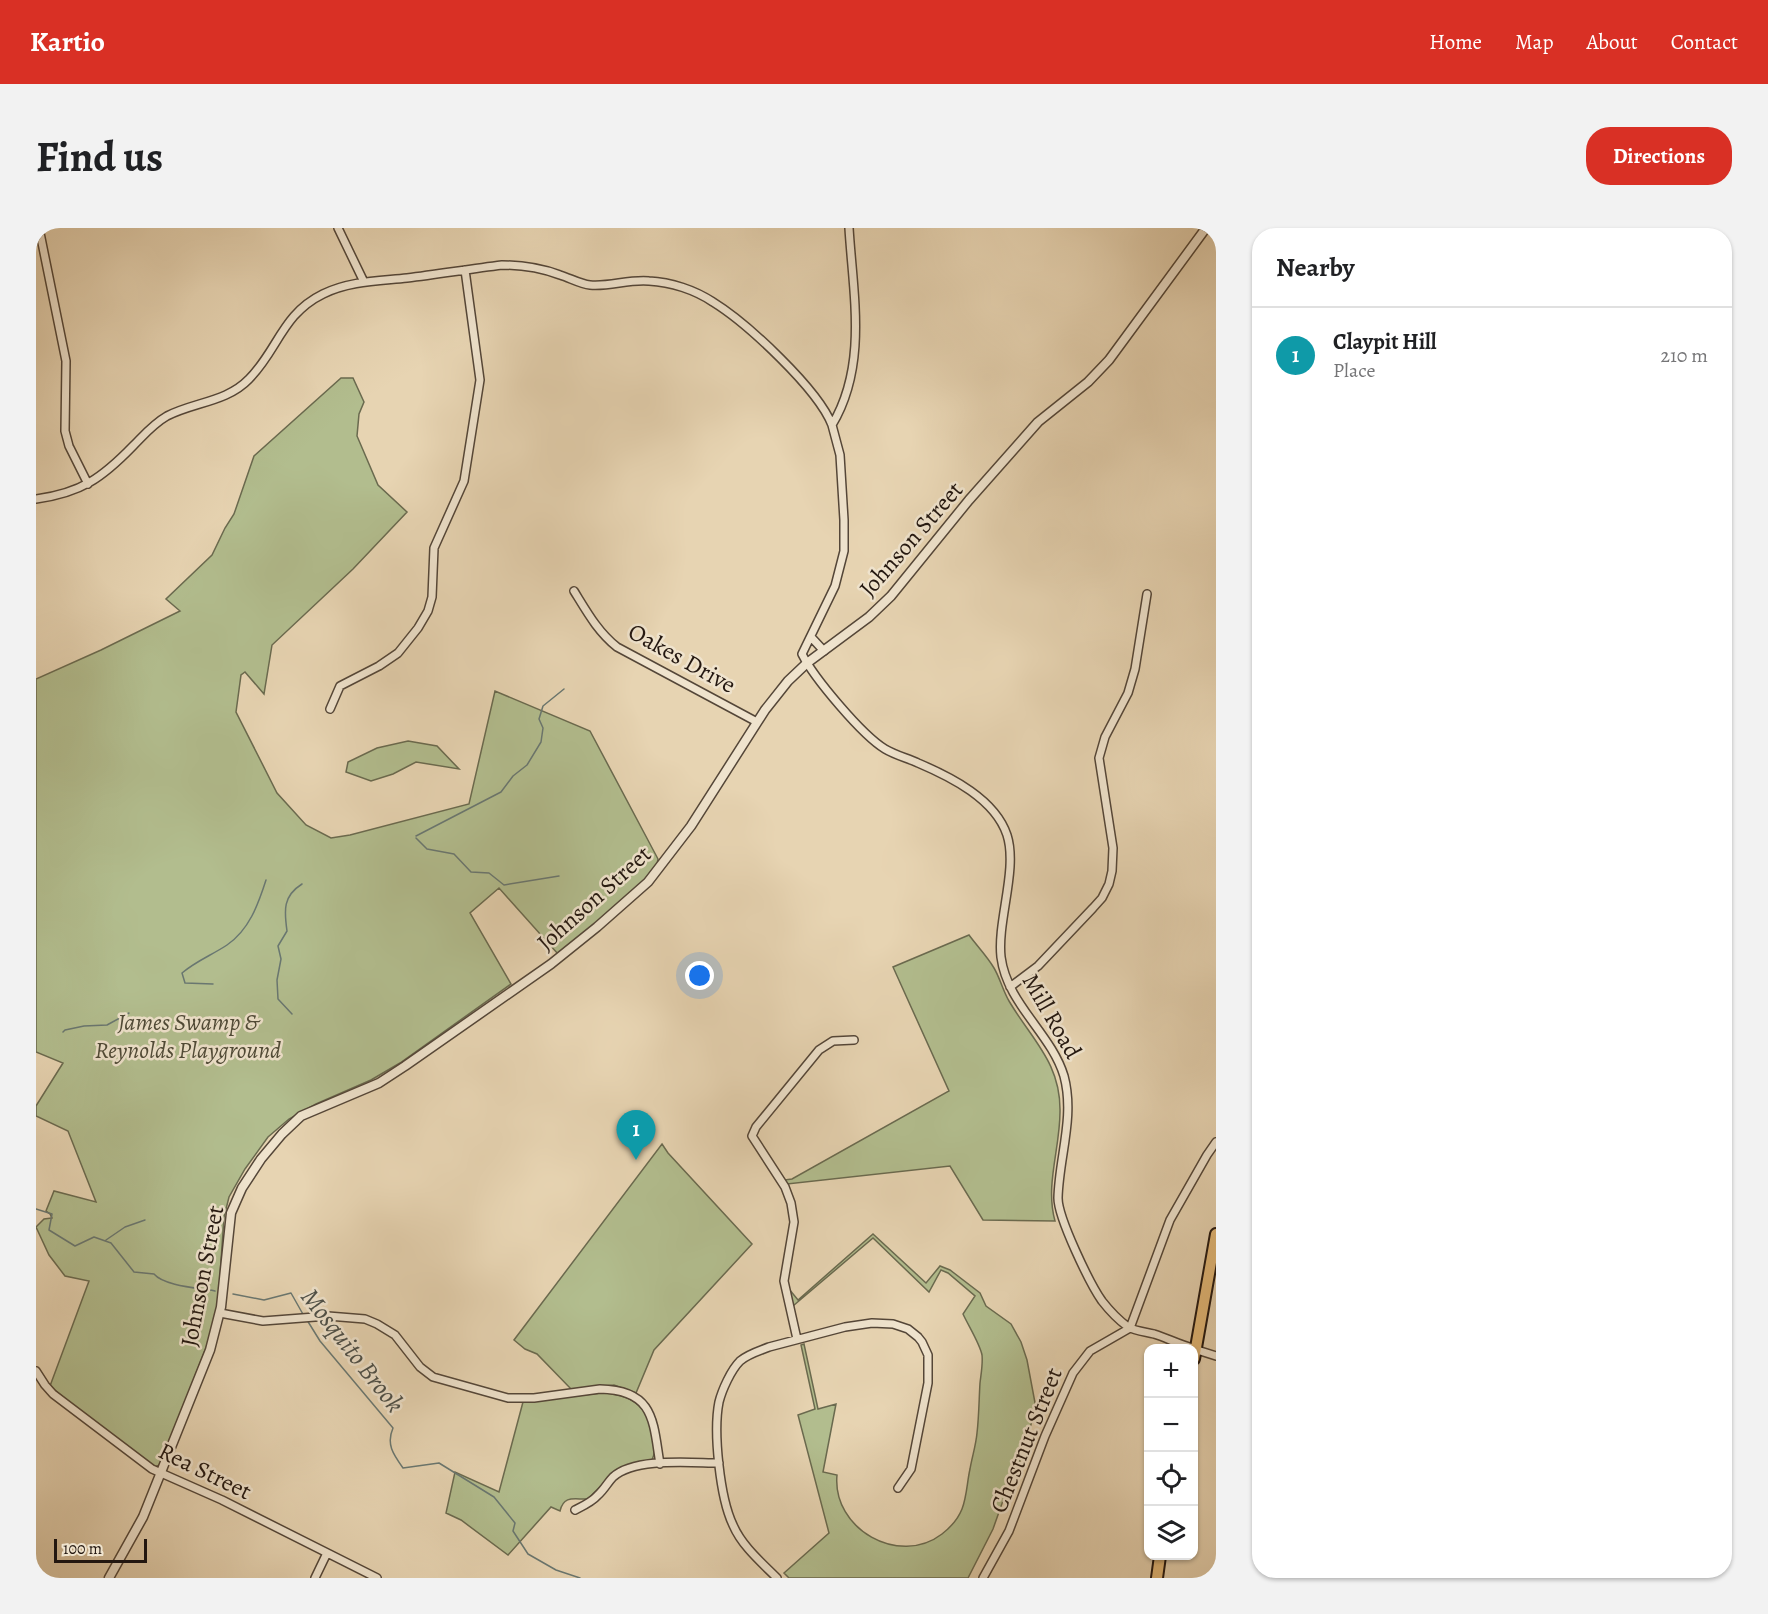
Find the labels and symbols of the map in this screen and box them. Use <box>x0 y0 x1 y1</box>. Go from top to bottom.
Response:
street label: Johnson Street <box>852 474 970 604</box>
street label: Oakes Drive <box>623 615 741 701</box>
street label: Johnson Street <box>530 838 658 958</box>
your location <box>685 961 714 990</box>
street label: Mill Road <box>1015 968 1089 1064</box>
park label: James Swamp & Reynolds Playground <box>95 1006 281 1066</box>
pin: 1 <box>616 1110 656 1160</box>
street label: Johnson Street <box>173 1203 231 1349</box>
water label: Mosquito Brook <box>293 1281 412 1420</box>
street label: Chestnut Street <box>982 1363 1070 1517</box>
street label: Rea Street <box>153 1435 257 1507</box>
scale bar <box>54 1536 147 1564</box>

